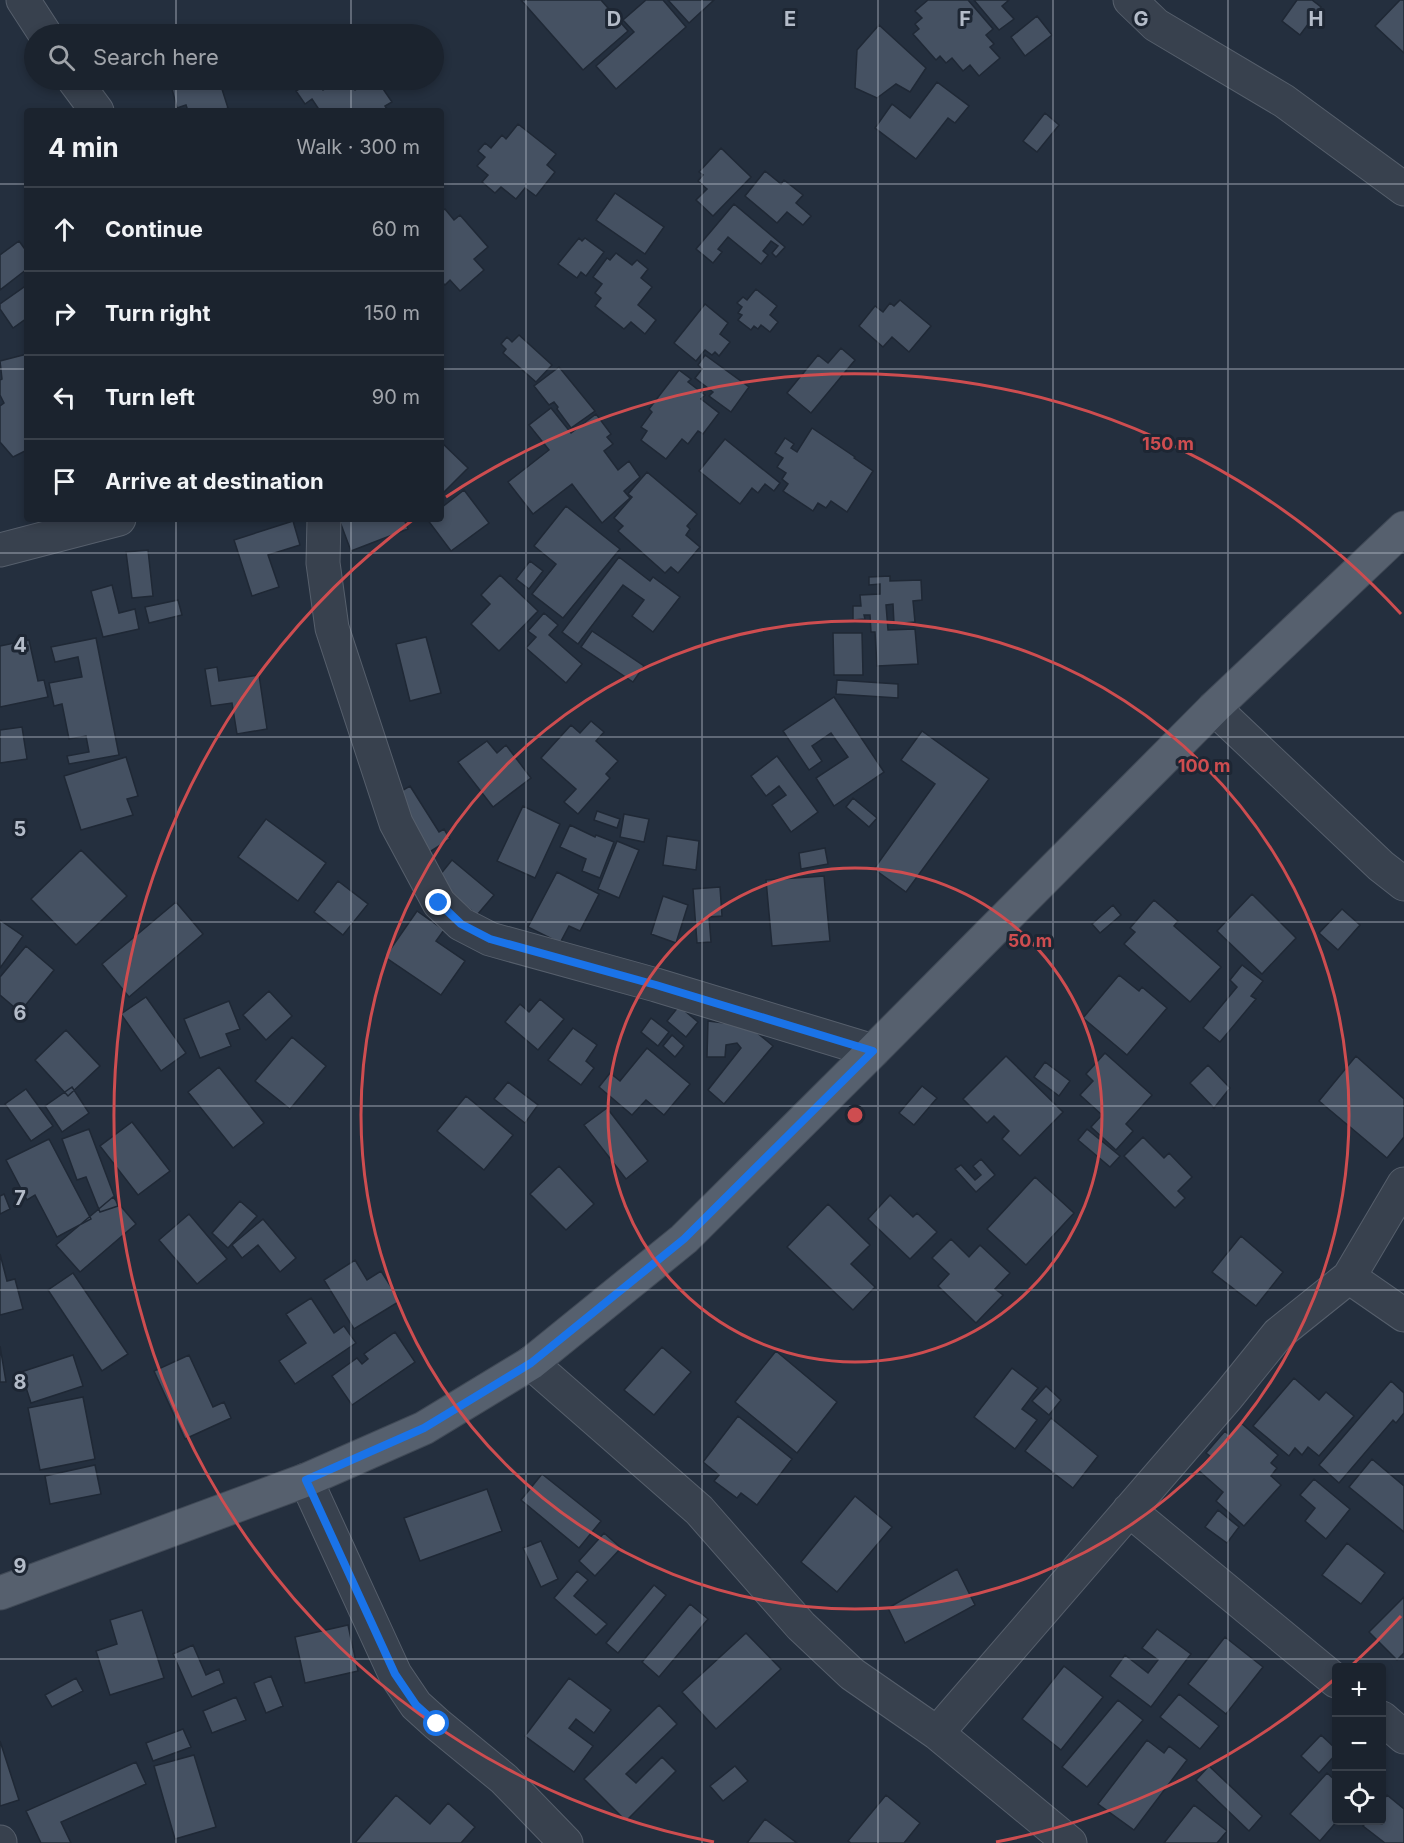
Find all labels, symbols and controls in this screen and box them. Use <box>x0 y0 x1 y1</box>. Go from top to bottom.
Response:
text: D <box>607 7 621 31</box>
text: E <box>784 7 796 31</box>
text: F <box>959 7 971 31</box>
text: G <box>1133 7 1149 31</box>
text: H <box>1309 7 1323 31</box>
search box <box>24 24 444 90</box>
icon: search <box>45 41 78 74</box>
text: Search here <box>93 44 219 70</box>
text: 4 min <box>48 132 119 163</box>
text: Walk · 300 m <box>297 135 420 159</box>
icon: ahead <box>48 213 81 246</box>
text: Continue <box>105 216 203 242</box>
text: 60 m <box>372 217 420 241</box>
icon: right <box>48 297 81 330</box>
text: Turn right <box>105 300 211 326</box>
text: 150 m <box>364 301 420 325</box>
icon: left <box>48 381 81 414</box>
text: Turn left <box>105 384 195 410</box>
text: 90 m <box>372 385 420 409</box>
text: 150 m <box>1142 433 1194 454</box>
icon: arrive <box>48 465 81 498</box>
text: Arrive at destination <box>105 468 324 494</box>
text: 4 <box>13 633 27 657</box>
text: 100 m <box>1178 755 1230 776</box>
text: 5 <box>14 817 26 841</box>
route end <box>425 889 451 915</box>
text: 50 m <box>1008 930 1052 951</box>
text: 6 <box>14 1001 27 1025</box>
centre of rings <box>845 1105 865 1125</box>
text: 7 <box>14 1186 26 1210</box>
text: 8 <box>13 1370 27 1394</box>
text: 9 <box>14 1554 27 1578</box>
map controls <box>1332 1663 1386 1825</box>
button: + <box>1332 1663 1386 1717</box>
route start <box>423 1710 449 1736</box>
button: − <box>1332 1717 1386 1771</box>
button: locate <box>1332 1771 1386 1825</box>

